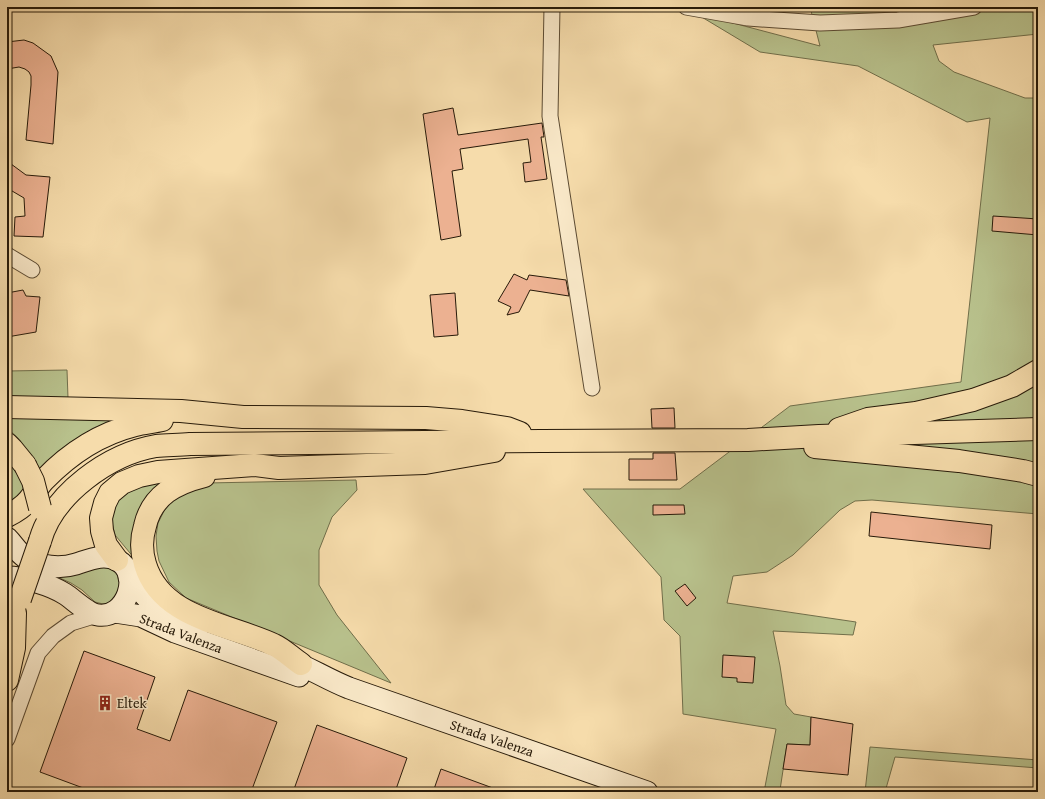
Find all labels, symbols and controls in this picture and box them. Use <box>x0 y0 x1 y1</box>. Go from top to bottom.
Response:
street label: Strada Valenza <box>137 608 226 658</box>
place label: Eltek <box>117 693 148 713</box>
building icon: Eltek <box>96 694 114 712</box>
street label: Strada Valenza <box>447 714 537 762</box>

